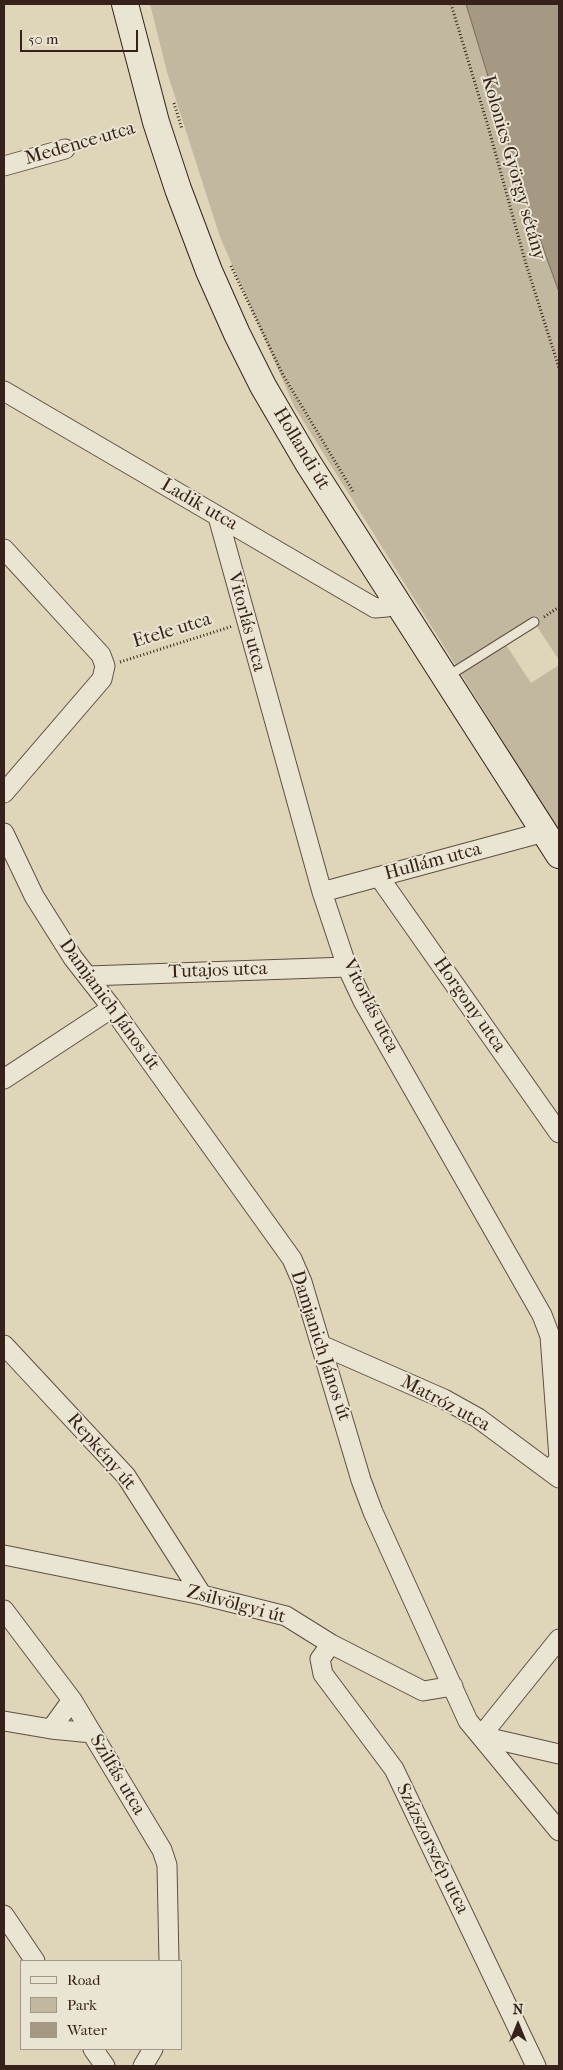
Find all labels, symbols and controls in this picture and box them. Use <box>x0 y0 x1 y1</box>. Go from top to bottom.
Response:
scale bar <box>22 20 140 52</box>
text: 50 m <box>28 30 58 48</box>
street label: Kolonics György sétány <box>476 73 550 263</box>
street label: Medence utca <box>22 117 138 171</box>
street label: Hollandi út <box>268 404 334 494</box>
street label: Ladik utca <box>157 474 241 536</box>
street label: Vitorlás utca <box>222 570 270 674</box>
street label: Etele utca <box>130 608 214 654</box>
street label: Hullám utca <box>382 838 484 886</box>
street label: Damjanich János út <box>54 935 164 1075</box>
street label: Horgony utca <box>428 953 510 1057</box>
street label: Vitorlás utca <box>337 955 403 1057</box>
street label: Tutajos utca <box>168 958 268 984</box>
street label: Damjanich János út <box>285 1268 355 1424</box>
street label: Matróz utca <box>397 1371 493 1437</box>
street label: Repkény út <box>62 1409 140 1495</box>
street label: Zsilvölgyi út <box>184 1581 288 1629</box>
street label: Szilfás utca <box>84 1731 150 1819</box>
street label: Százszorszép utca <box>391 1780 473 1918</box>
legend <box>20 1960 182 2050</box>
text: Road <box>67 1971 100 1989</box>
text: Park <box>67 1996 97 2014</box>
north arrow <box>493 2000 543 2050</box>
text: N <box>513 2001 523 2018</box>
text: Water <box>67 2021 107 2039</box>

